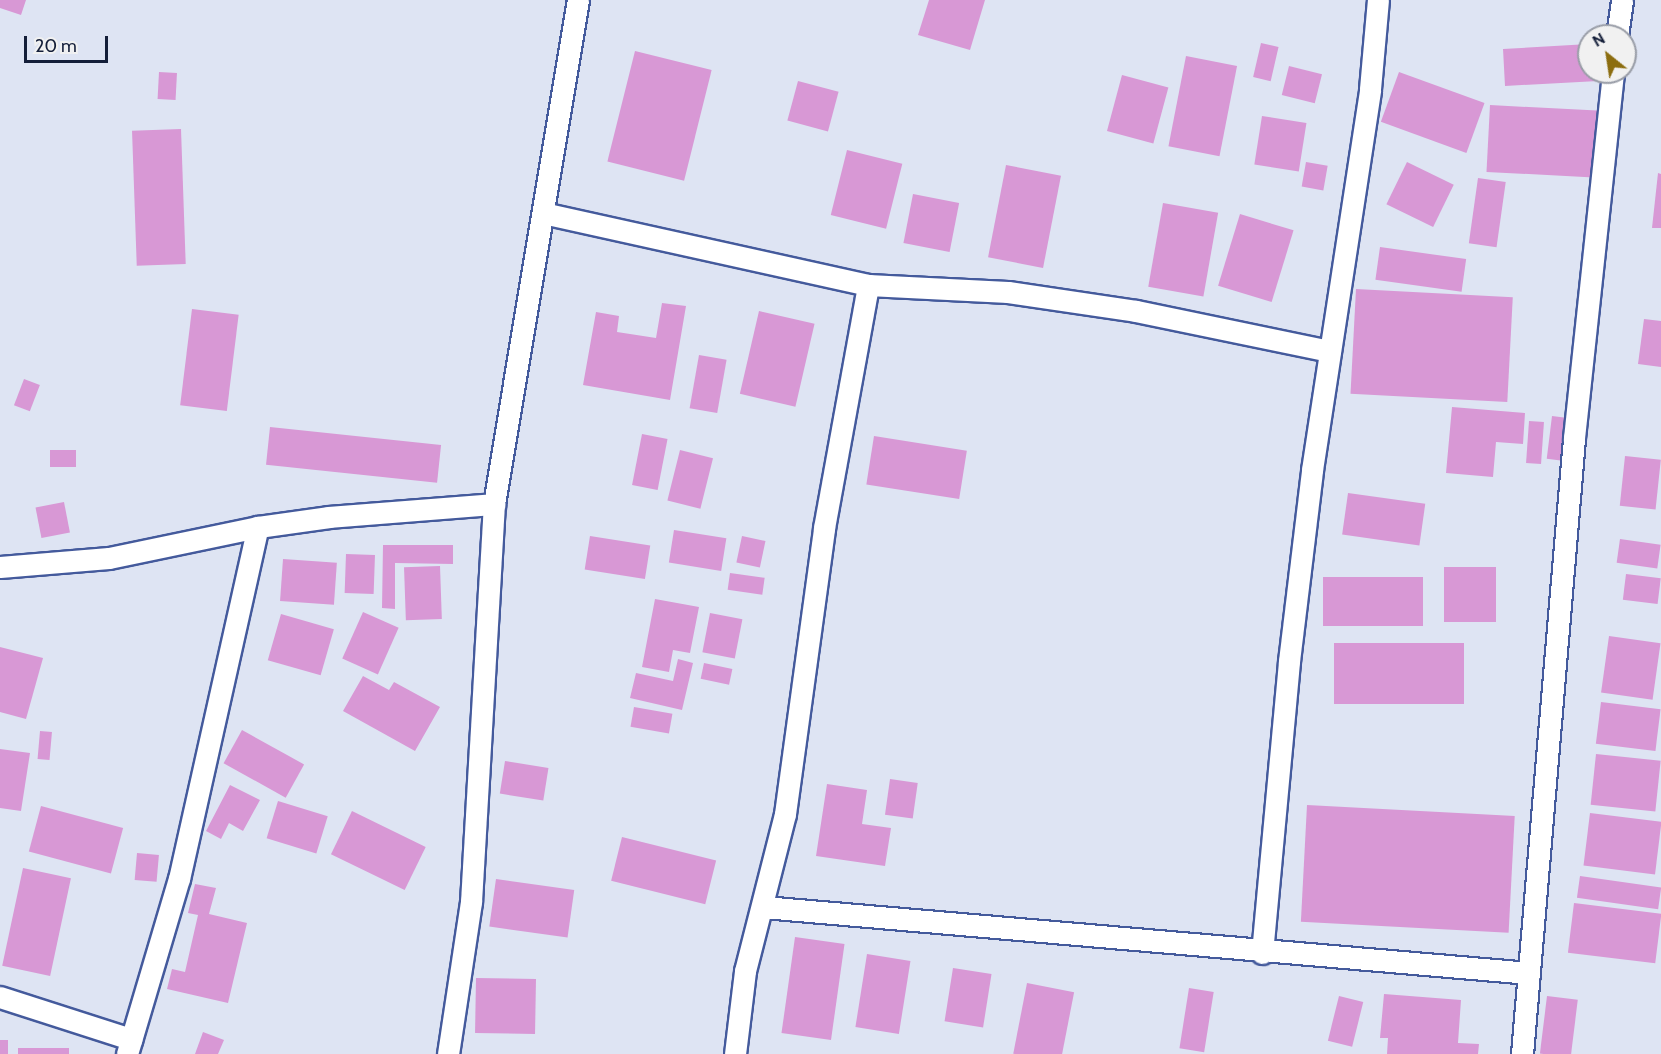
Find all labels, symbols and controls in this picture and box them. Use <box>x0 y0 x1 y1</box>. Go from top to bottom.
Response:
scale bar <box>27 24 111 62</box>
north arrow <box>1577 24 1637 84</box>
text: N <box>1589 29 1608 51</box>
text: 20 m <box>35 35 77 57</box>

